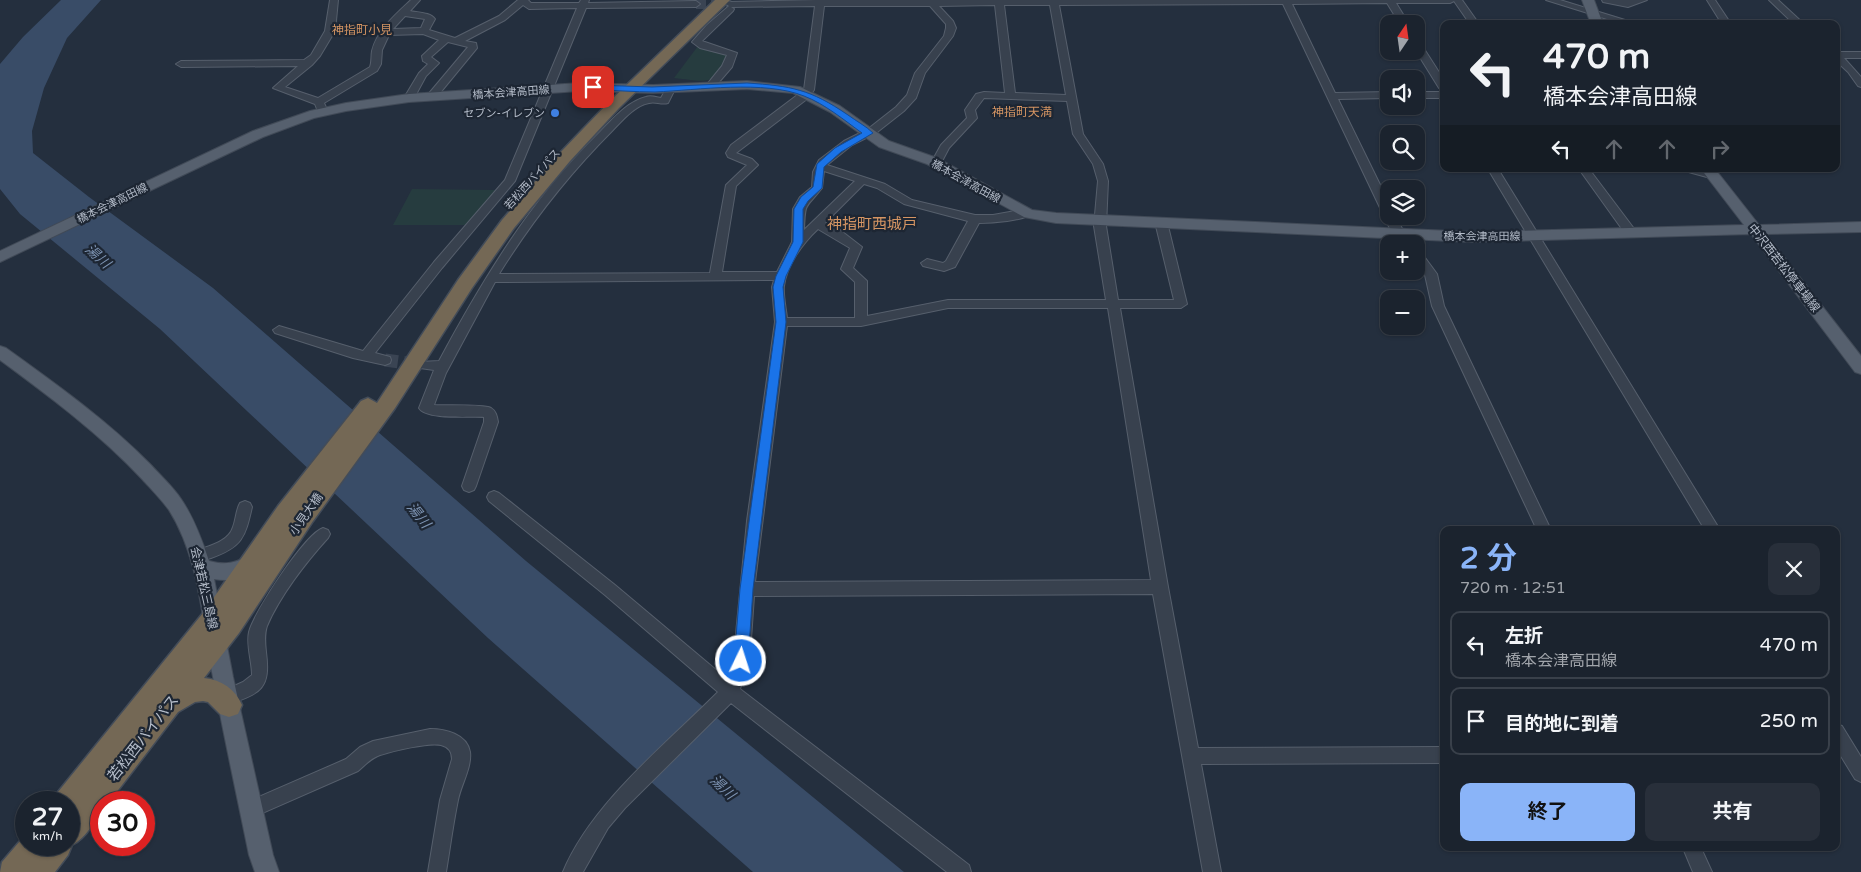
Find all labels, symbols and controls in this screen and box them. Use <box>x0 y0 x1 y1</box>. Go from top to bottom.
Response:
north arrow <box>1380 15 1425 60</box>
map controls <box>1380 15 1425 335</box>
district label: 神指町小見 <box>332 23 392 37</box>
text: 470 m <box>1543 36 1650 78</box>
icon: left <box>1460 40 1525 105</box>
pin <box>572 66 614 108</box>
button: sound <box>1380 70 1425 115</box>
icon: arrive <box>579 73 607 101</box>
street label: 橋本会津高田線 <box>472 83 550 102</box>
text: 橋本会津高田線 <box>1543 84 1697 110</box>
district label: 神指町天満 <box>992 105 1052 119</box>
place label: セブン-イレブン <box>464 107 545 120</box>
marker: セブン-イレブン <box>549 107 561 119</box>
button: search <box>1380 125 1425 170</box>
icon: left <box>1547 135 1575 163</box>
icon: ahead <box>1600 135 1628 163</box>
icon: ahead <box>1653 135 1681 163</box>
icon: right <box>1706 135 1734 163</box>
street label: 若松西バイパス <box>502 146 563 212</box>
street label: 橋本会津高田線 <box>929 157 1003 206</box>
button: layers <box>1380 180 1425 225</box>
street label: 橋本会津高田線 <box>75 181 150 226</box>
district label: 神指町西城戸 <box>827 215 917 233</box>
street label: 中沢西若松停車場線 <box>1745 221 1823 315</box>
street label: 橋本会津高田線 <box>1444 230 1521 243</box>
button: + <box>1380 235 1425 280</box>
water label: 湯川 <box>82 241 115 273</box>
button: − <box>1380 290 1425 335</box>
street label: 小見大橋 <box>286 490 326 538</box>
water label: 湯川 <box>403 499 435 533</box>
text: 2 分 <box>1460 540 1517 577</box>
button: close <box>1768 543 1820 595</box>
street label: 会津若松三島線 <box>188 545 220 631</box>
text: 720 m · 12:51 <box>1460 578 1566 598</box>
text: 左折 <box>1505 625 1543 647</box>
icon: left <box>1462 631 1490 659</box>
position arrow <box>714 634 766 686</box>
text: 470 m <box>1760 634 1818 656</box>
text: 橋本会津高田線 <box>1505 651 1617 671</box>
street label: 若松西バイパス <box>104 691 182 785</box>
icon: arrive <box>1462 707 1490 735</box>
text: 250 m <box>1760 710 1818 732</box>
text: 目的地に到着 <box>1505 713 1619 735</box>
water label: 湯川 <box>707 772 740 804</box>
button: 終了 <box>1460 783 1635 841</box>
button: 共有 <box>1645 783 1820 841</box>
speed limit sign: 30 <box>90 791 155 856</box>
text: 27 <box>32 802 63 832</box>
text: km/h <box>32 829 63 843</box>

